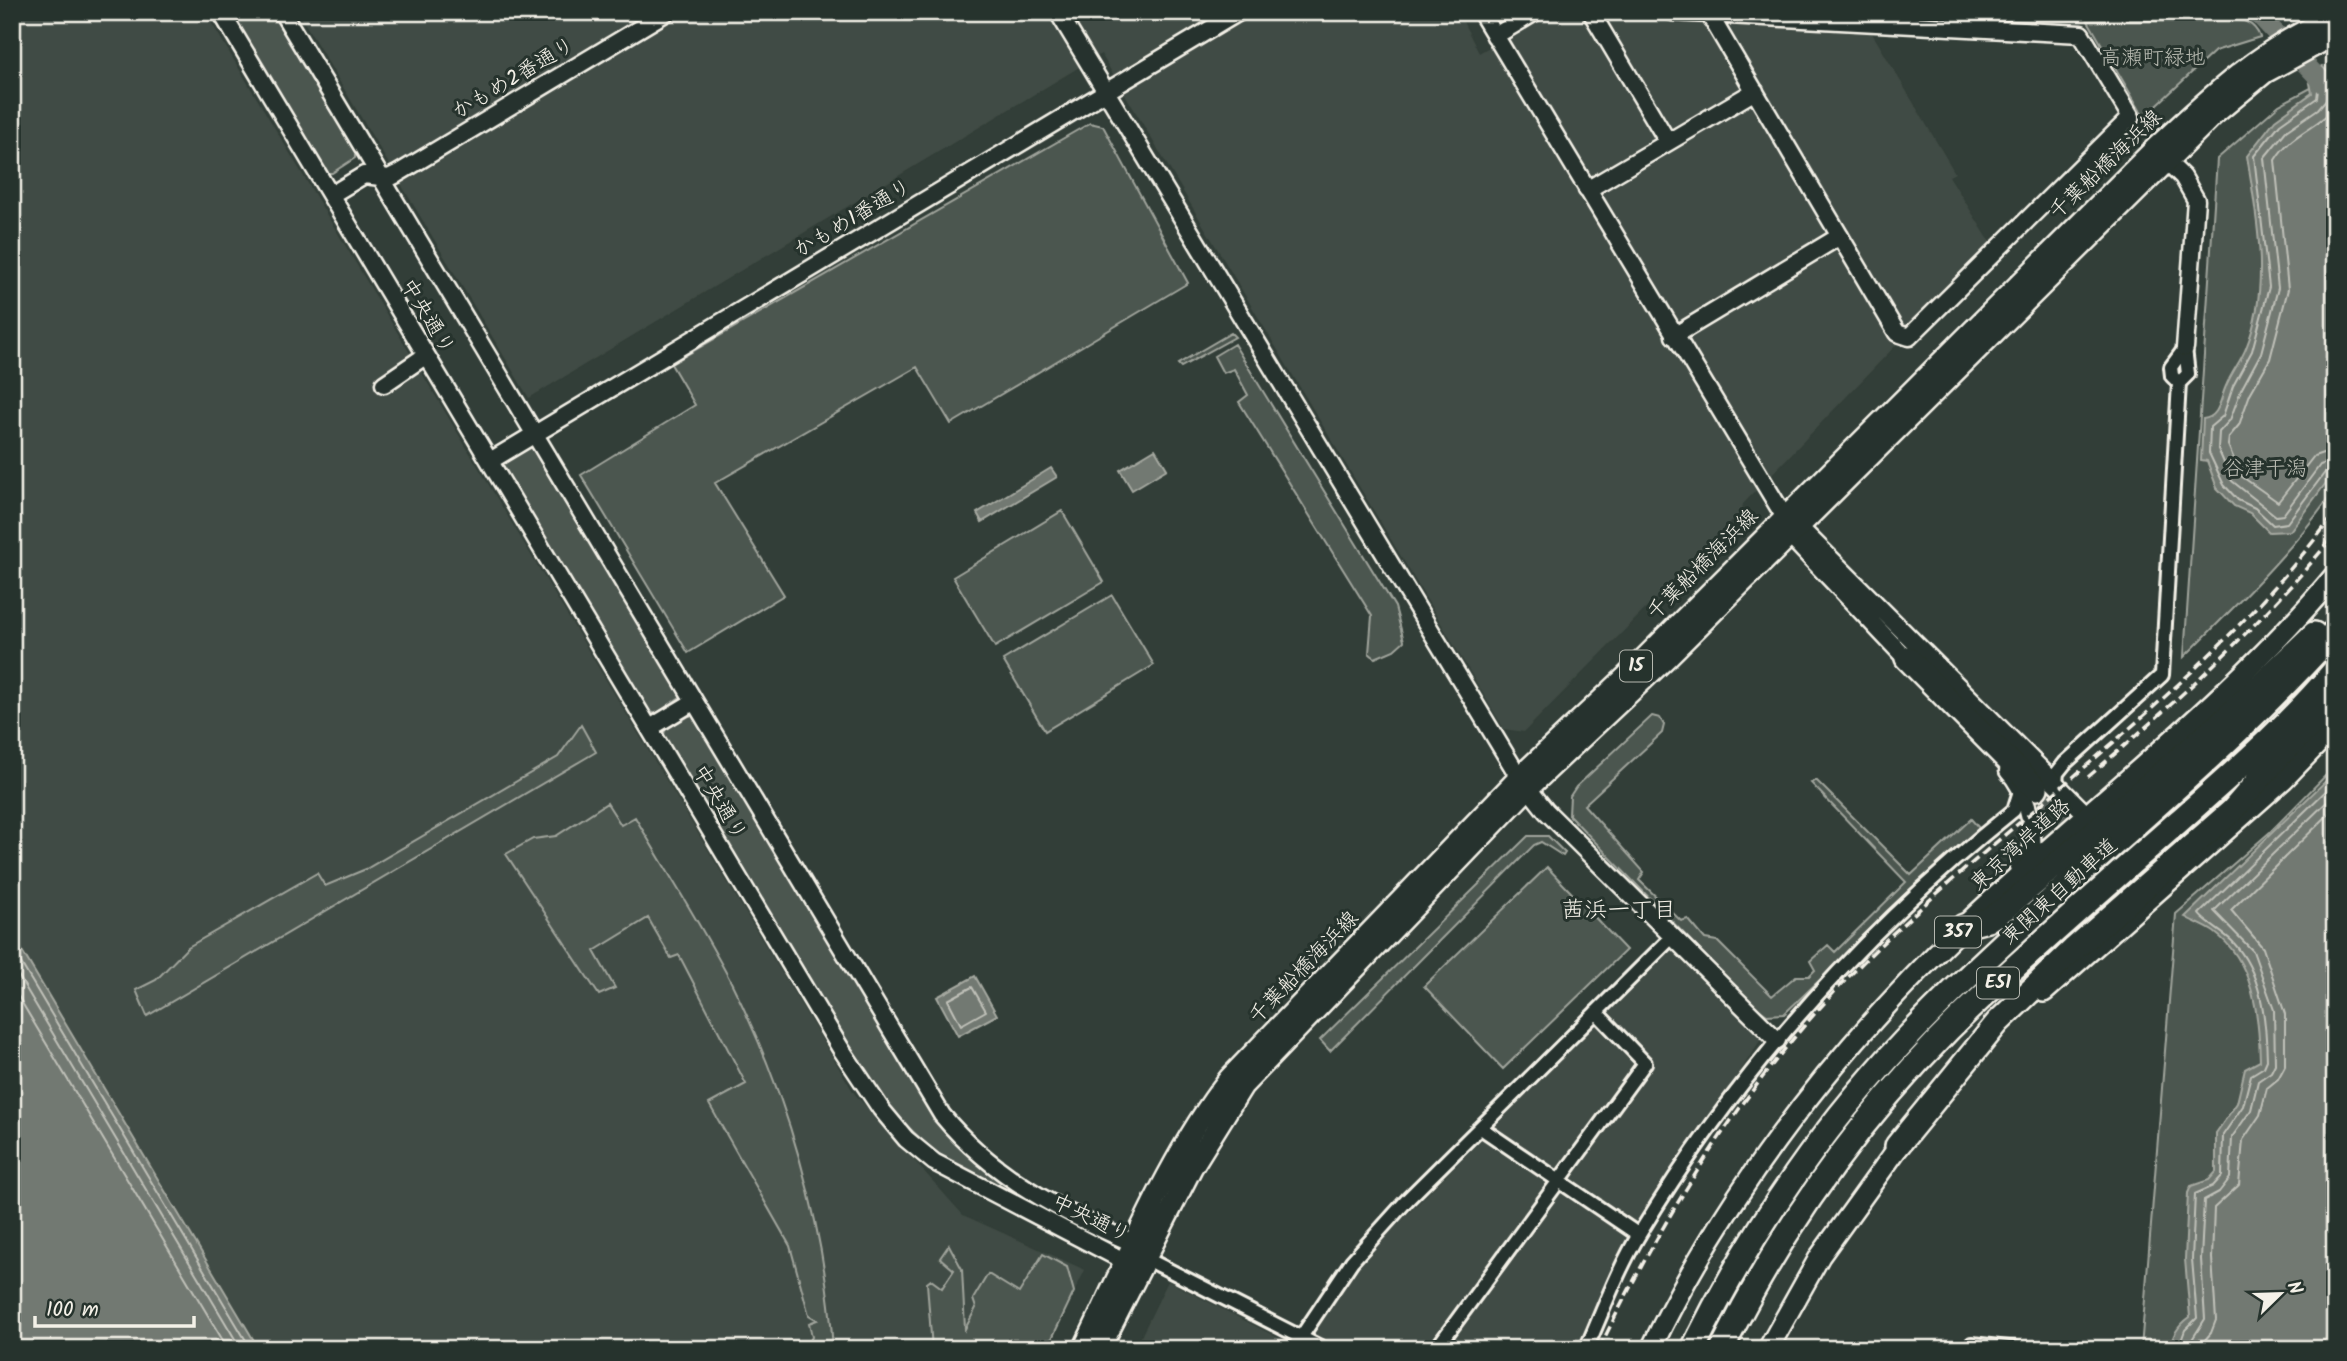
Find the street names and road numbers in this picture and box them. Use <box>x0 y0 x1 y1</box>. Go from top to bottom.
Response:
street label: かもめ2番通り <box>446 29 582 129</box>
street label: 千葉船橋海浜線 <box>2042 102 2170 228</box>
street label: かもめ1番通り <box>788 171 918 267</box>
street label: 中央通り <box>391 273 463 361</box>
street label: 千葉船橋海浜線 <box>1639 501 1767 629</box>
road number: 15 <box>1620 650 1652 681</box>
street label: 中央通り <box>683 759 755 847</box>
street label: 東京湾岸道路 <box>1963 791 2079 899</box>
street label: 東関東自動車道 <box>1994 831 2126 953</box>
street label: 千葉船橋海浜線 <box>1241 904 1367 1032</box>
road number: 357 <box>1935 916 1981 948</box>
road number: E51 <box>1977 967 2019 998</box>
street label: 中央通り <box>1046 1186 1136 1252</box>

